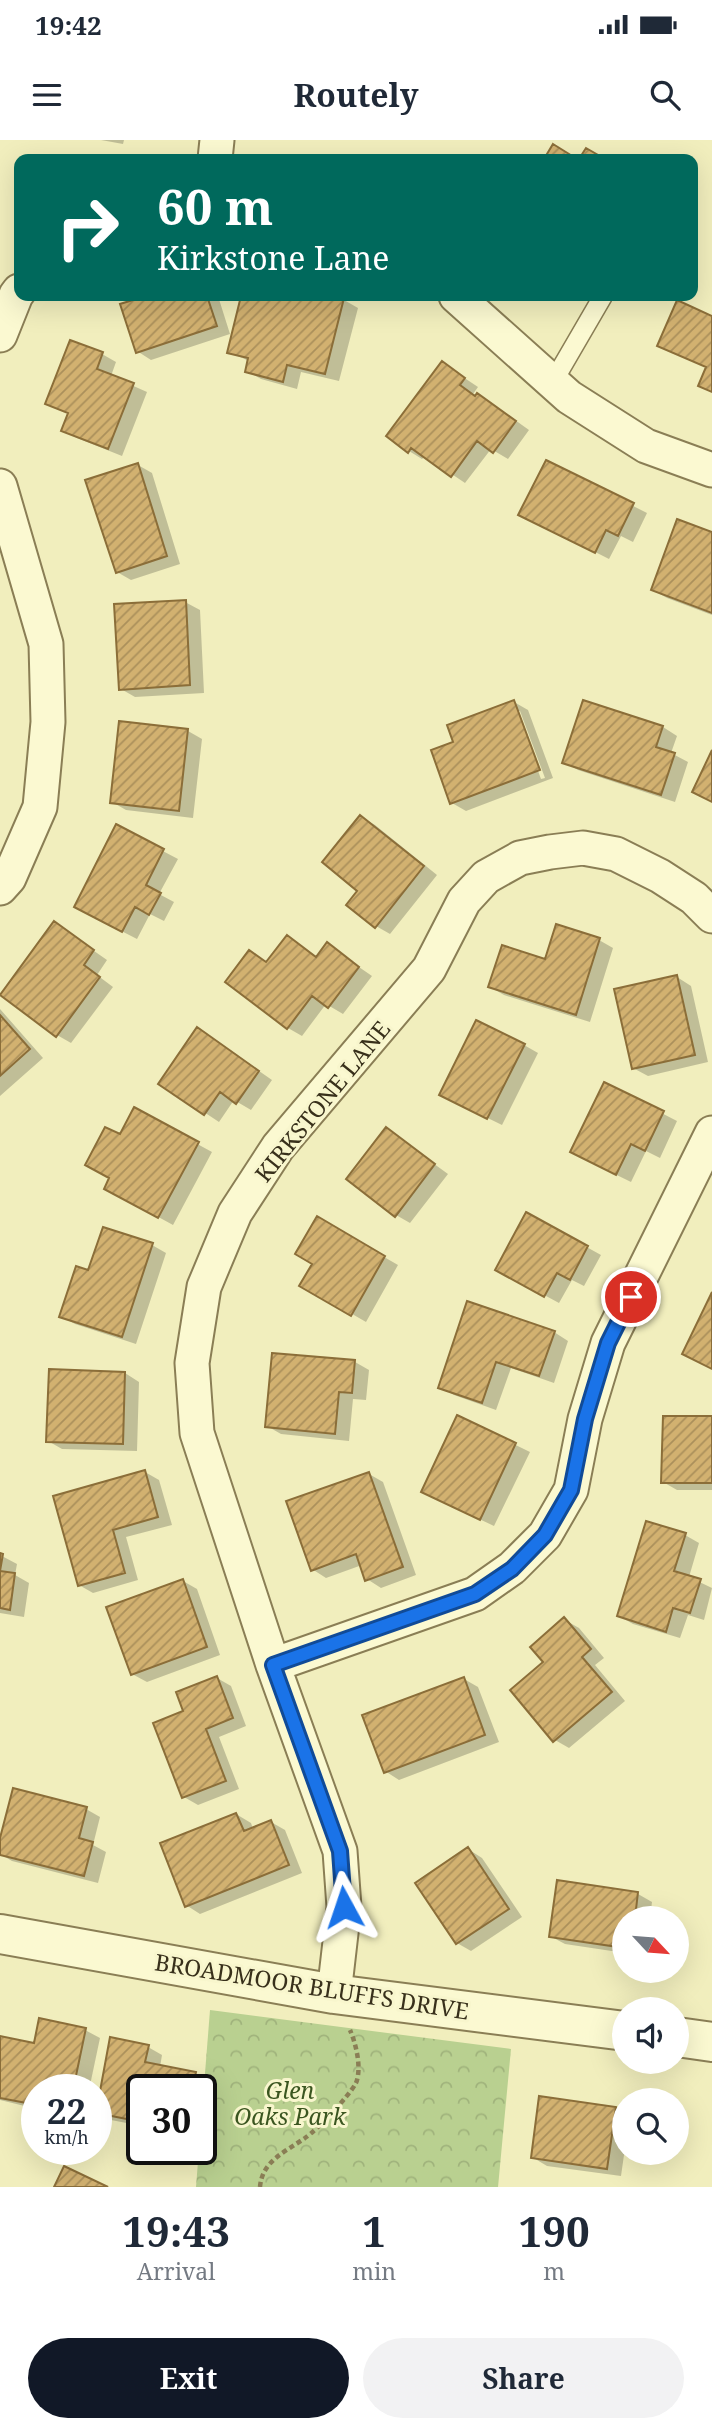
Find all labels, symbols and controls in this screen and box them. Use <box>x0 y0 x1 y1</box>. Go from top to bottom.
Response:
text: 19:42 <box>35 7 102 43</box>
text: Routely <box>294 73 418 116</box>
icon: menu <box>28 76 66 114</box>
icon: search <box>646 76 684 114</box>
text: 60 m <box>157 173 273 239</box>
icon: right <box>42 182 133 273</box>
text: Kirkstone Lane <box>157 236 389 279</box>
street label: KIRKSTONE LANE <box>247 1014 397 1188</box>
pin <box>601 1267 661 1327</box>
icon: arrive <box>612 1278 650 1316</box>
position arrow <box>307 1870 381 1944</box>
north arrow <box>612 1906 690 1983</box>
map controls <box>612 1906 689 2165</box>
street label: BROADMOOR BLUFFS DRIVE <box>153 1945 471 2027</box>
button: sound <box>612 1997 689 2074</box>
speed limit sign: 30 <box>126 2074 217 2165</box>
park label: Glen Oaks Park <box>234 2074 347 2132</box>
text: 22 <box>47 2087 86 2134</box>
button: search <box>612 2088 689 2165</box>
text: km/h <box>44 2125 89 2149</box>
text: 19:43 <box>122 2202 230 2259</box>
text: 1 <box>362 2202 386 2259</box>
text: 190 <box>518 2202 590 2259</box>
text: Arrival <box>137 2255 215 2287</box>
text: min <box>352 2255 396 2287</box>
text: m <box>543 2255 565 2287</box>
button: Exit <box>28 2338 349 2418</box>
button: Share <box>363 2338 684 2418</box>

